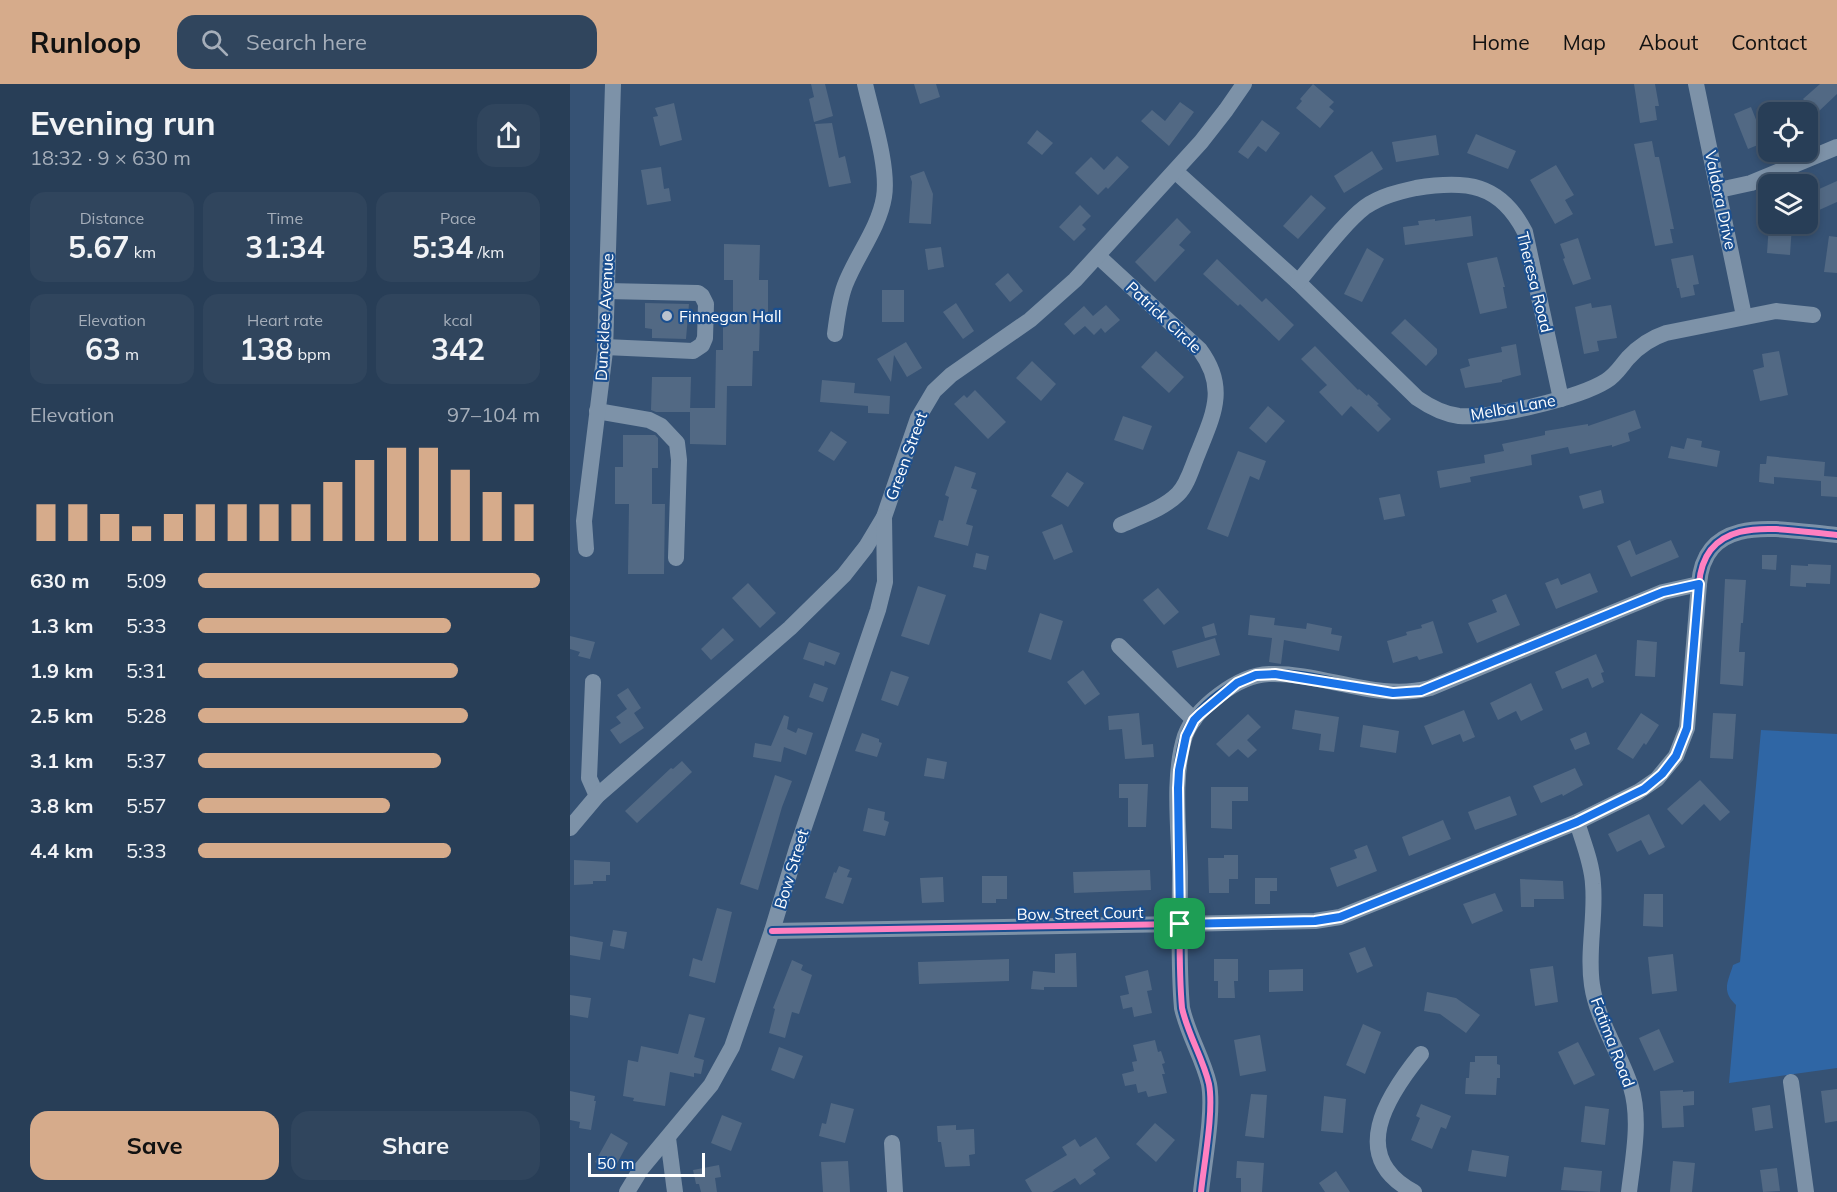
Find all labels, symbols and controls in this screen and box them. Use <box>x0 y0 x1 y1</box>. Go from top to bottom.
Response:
search box <box>177 15 597 69</box>
text: Runloop <box>30 25 141 60</box>
icon: search <box>198 26 231 59</box>
text: Search here <box>246 28 367 56</box>
text: Home <box>1472 29 1530 55</box>
text: Map <box>1563 29 1606 55</box>
text: About <box>1639 29 1698 55</box>
text: Contact <box>1731 29 1807 55</box>
text: Evening run <box>30 102 216 143</box>
map controls <box>1758 102 1818 234</box>
button: locate <box>1758 102 1818 162</box>
button: share <box>477 104 540 167</box>
text: 18:32 · 9 × 630 m <box>30 145 191 170</box>
street label: Valdora Drive <box>1701 149 1741 251</box>
button: layers <box>1758 174 1818 234</box>
text: Distance <box>80 208 144 228</box>
text: Time <box>267 208 303 228</box>
text: Pace <box>440 208 476 228</box>
text: 5.67 <box>68 228 129 266</box>
text: 31:34 <box>245 228 325 266</box>
text: 5:34 <box>412 228 473 266</box>
street label: Theresa Road <box>1513 230 1557 334</box>
text: km <box>129 242 156 262</box>
text: /km <box>473 242 504 262</box>
street label: Duncklee Avenue <box>591 253 617 381</box>
street label: Patrick Circle <box>1122 277 1206 357</box>
place label: Finnegan Hall <box>679 306 782 326</box>
marker: Finnegan Hall <box>660 309 674 323</box>
text: Elevation <box>78 310 146 330</box>
text: Heart rate <box>247 310 323 330</box>
text: kcal <box>443 310 473 330</box>
text: 63 <box>85 330 121 368</box>
text: 138 <box>239 330 293 368</box>
text: 342 <box>431 330 485 368</box>
text: m <box>121 344 139 364</box>
text: bpm <box>293 344 331 364</box>
street label: Melba Lane <box>1469 390 1557 424</box>
text: Elevation <box>30 402 115 427</box>
text: 97–104 m <box>447 402 540 427</box>
street label: Green Street <box>881 409 931 503</box>
text: 630 m <box>30 568 89 593</box>
text: 5:09 <box>126 568 167 593</box>
text: 1.3 km <box>30 613 93 638</box>
text: 5:33 <box>126 613 167 638</box>
text: 1.9 km <box>30 658 93 683</box>
text: 5:31 <box>126 658 167 683</box>
text: 2.5 km <box>30 703 93 728</box>
text: 5:28 <box>126 703 167 728</box>
text: 3.1 km <box>30 748 93 773</box>
text: 5:37 <box>126 748 167 773</box>
text: 3.8 km <box>30 793 93 818</box>
text: 5:57 <box>126 793 167 818</box>
street label: Bow Street <box>769 826 813 911</box>
text: 4.4 km <box>30 838 93 863</box>
text: 5:33 <box>126 838 167 863</box>
pin <box>1154 898 1205 949</box>
street label: Bow Street Court <box>1016 902 1144 924</box>
icon: arrive <box>1163 907 1196 940</box>
street label: Fatima Road <box>1587 994 1639 1090</box>
button: Save <box>30 1111 279 1180</box>
button: Share <box>291 1111 540 1180</box>
scale bar <box>588 1150 705 1178</box>
text: 50 m <box>597 1153 634 1173</box>

